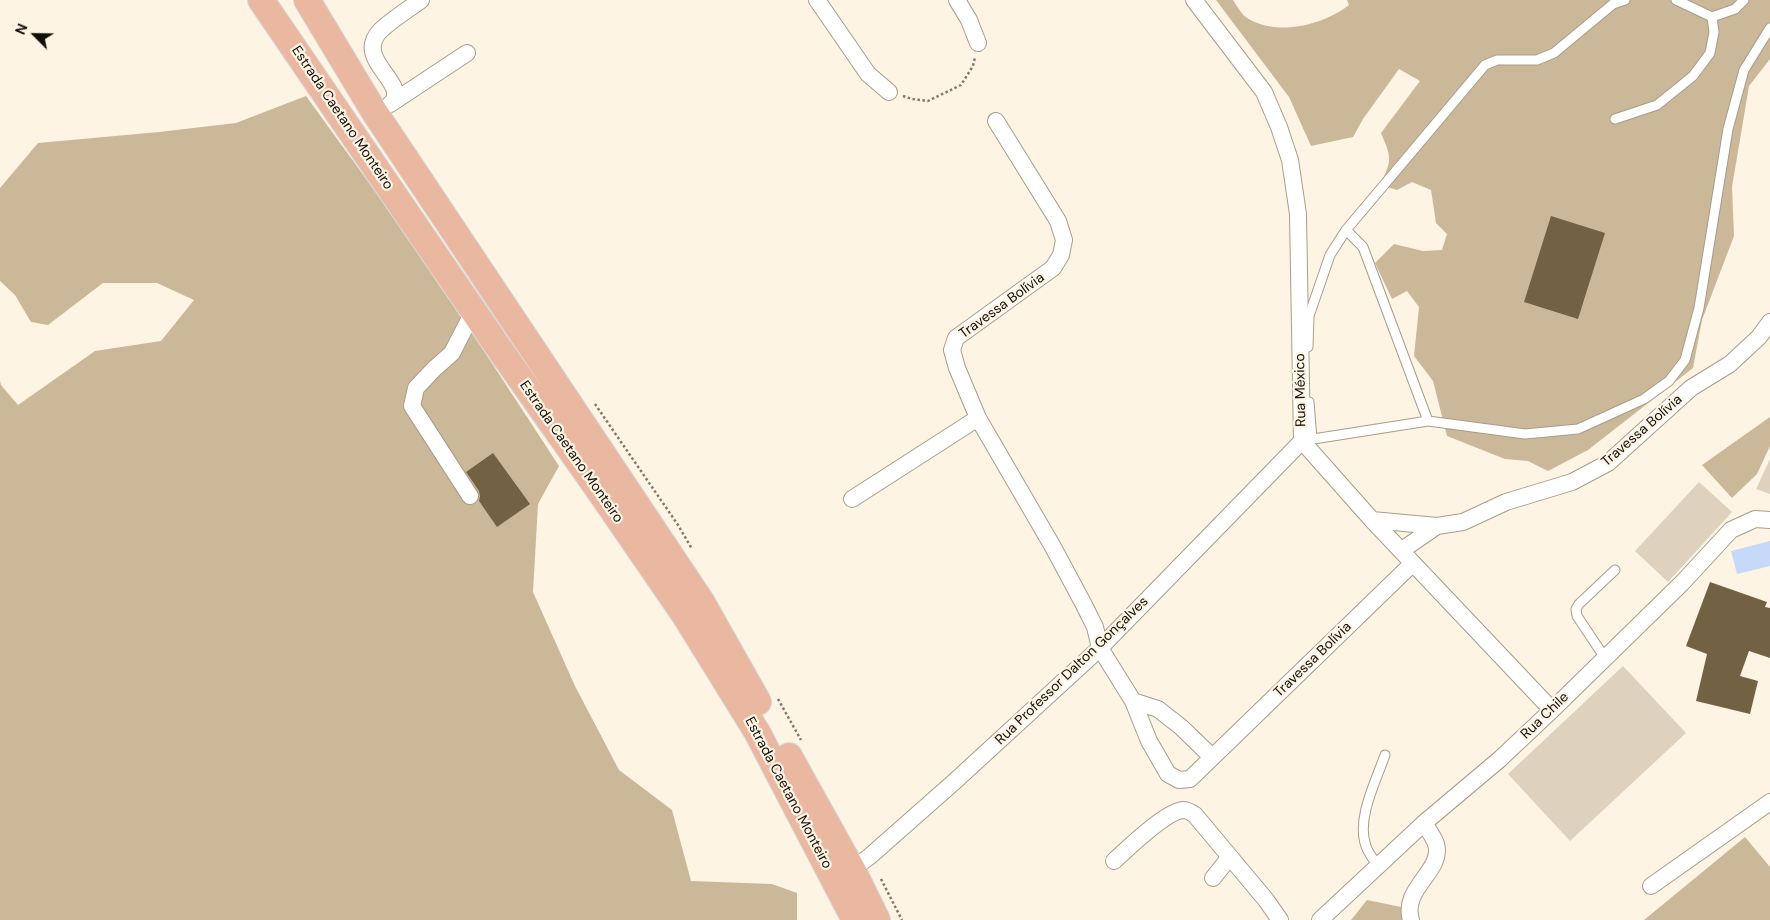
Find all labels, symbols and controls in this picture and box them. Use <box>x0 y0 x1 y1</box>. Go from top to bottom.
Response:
north arrow <box>10 10 60 60</box>
text: N <box>11 21 31 37</box>
street label: Estrada Caetano Monteiro <box>288 43 396 193</box>
street label: Travessa Bolívia <box>956 269 1048 343</box>
street label: Rua México <box>1292 353 1310 427</box>
street label: Estrada Caetano Monteiro <box>516 378 626 526</box>
street label: Travessa Bolívia <box>1598 391 1686 471</box>
street label: Rua Professor Dalton Gonçalves <box>992 593 1152 749</box>
street label: Travessa Bolívia <box>1271 619 1355 701</box>
street label: Rua Chile <box>1518 689 1572 743</box>
street label: Estrada Caetano Monteiro <box>741 714 835 872</box>

